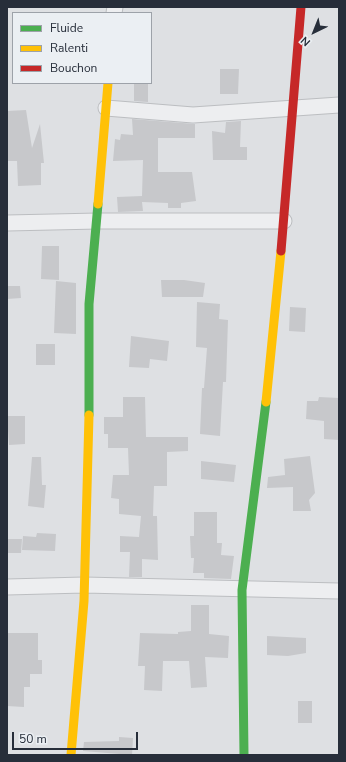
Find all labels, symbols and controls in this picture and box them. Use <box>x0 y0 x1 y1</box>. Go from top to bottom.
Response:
legend <box>12 12 152 84</box>
north arrow <box>294 12 334 52</box>
text: Fluide <box>50 20 83 36</box>
text: N <box>297 33 314 49</box>
text: Ralenti <box>50 40 88 56</box>
text: Bouchon <box>50 60 97 76</box>
scale bar <box>14 724 140 750</box>
text: 50 m <box>19 731 47 747</box>

